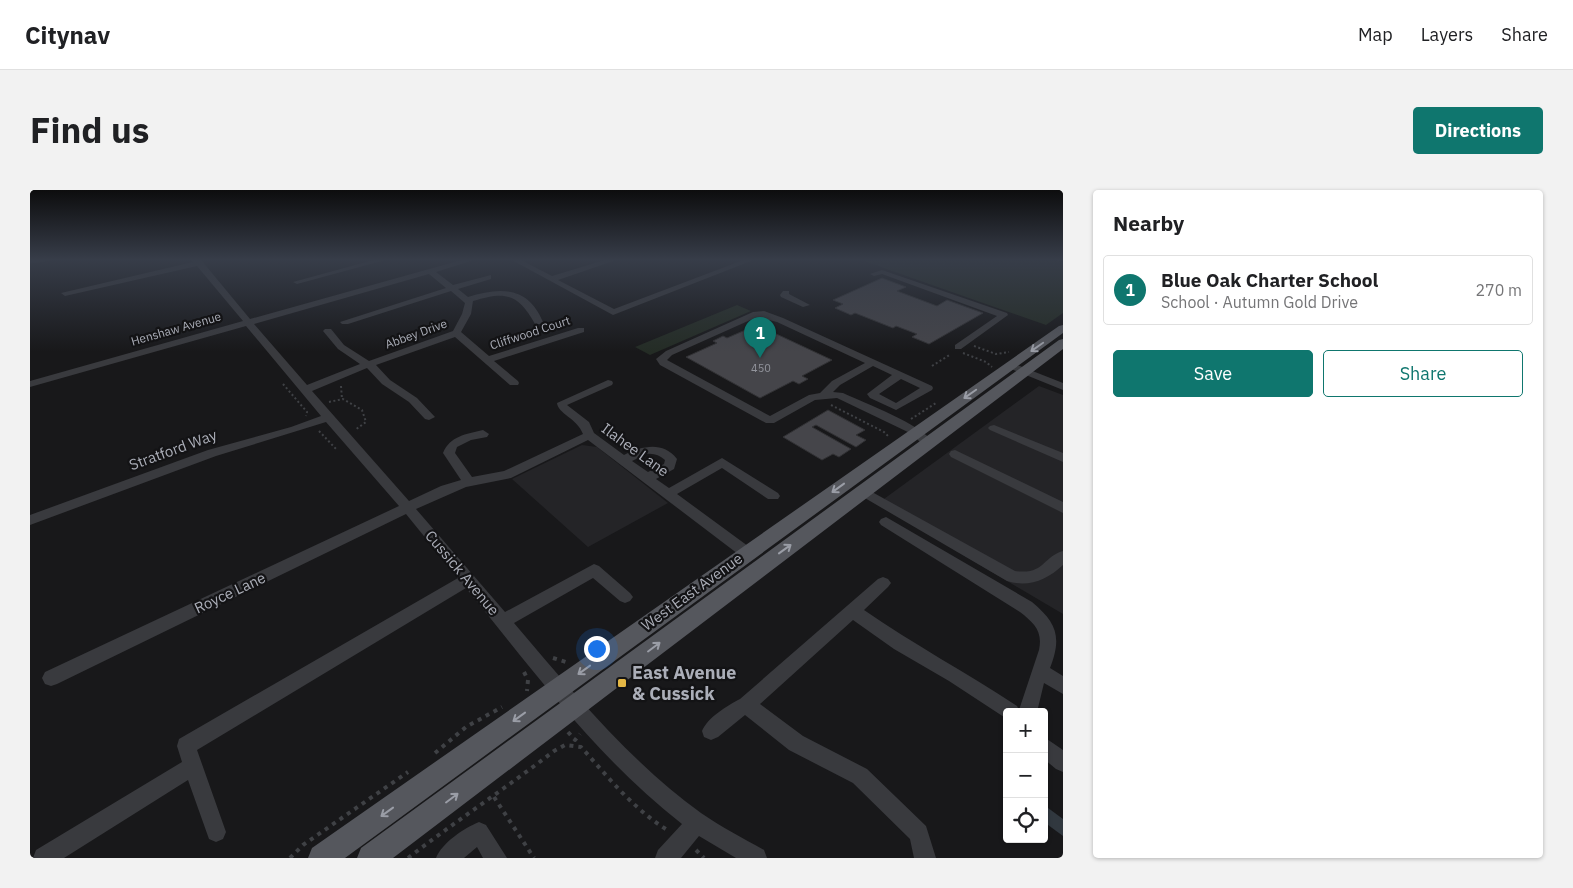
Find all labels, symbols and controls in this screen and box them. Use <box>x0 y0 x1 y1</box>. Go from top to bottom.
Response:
text: Citynav <box>25 19 110 51</box>
text: Map <box>1358 23 1393 46</box>
text: Layers <box>1421 23 1473 46</box>
text: Share <box>1501 23 1548 46</box>
text: Find us <box>30 107 149 153</box>
button: Directions <box>1413 107 1543 154</box>
text: Nearby <box>1113 209 1184 237</box>
text: Blue Oak Charter School <box>1161 268 1378 292</box>
text: 1 <box>1125 280 1135 300</box>
text: 270 m <box>1475 280 1522 300</box>
text: School · Autumn Gold Drive <box>1161 292 1358 312</box>
street label: Henshaw Avenue <box>129 308 223 349</box>
street label: Cliffwood Court <box>488 312 572 353</box>
street label: Abbey Drive <box>383 315 449 352</box>
pin: 1 <box>744 317 776 358</box>
one-way arrow <box>1030 341 1044 352</box>
button: Save <box>1113 350 1313 397</box>
button: Share <box>1323 350 1523 397</box>
house number: 450 <box>751 361 771 375</box>
one-way arrow <box>964 389 978 399</box>
street label: Ilahee Lane <box>598 419 673 480</box>
street label: Stratford Way <box>126 425 220 474</box>
one-way arrow <box>831 483 845 493</box>
street label: Cussick Avenue <box>421 526 503 619</box>
one-way arrow <box>778 544 791 555</box>
street label: West East Avenue <box>637 549 746 635</box>
street label: Royce Lane <box>191 568 269 617</box>
your location <box>584 636 610 662</box>
one-way arrow <box>647 642 661 652</box>
place label: East Avenue & Cussick <box>632 661 736 705</box>
one-way arrow <box>577 665 591 675</box>
marker: East Avenue & Cussick <box>616 677 628 689</box>
map controls <box>1003 708 1048 843</box>
button: + <box>1003 708 1048 753</box>
one-way arrow <box>512 712 526 722</box>
button: − <box>1003 753 1048 798</box>
one-way arrow <box>445 792 458 803</box>
button: locate <box>1003 798 1048 843</box>
one-way arrow <box>380 807 394 817</box>

